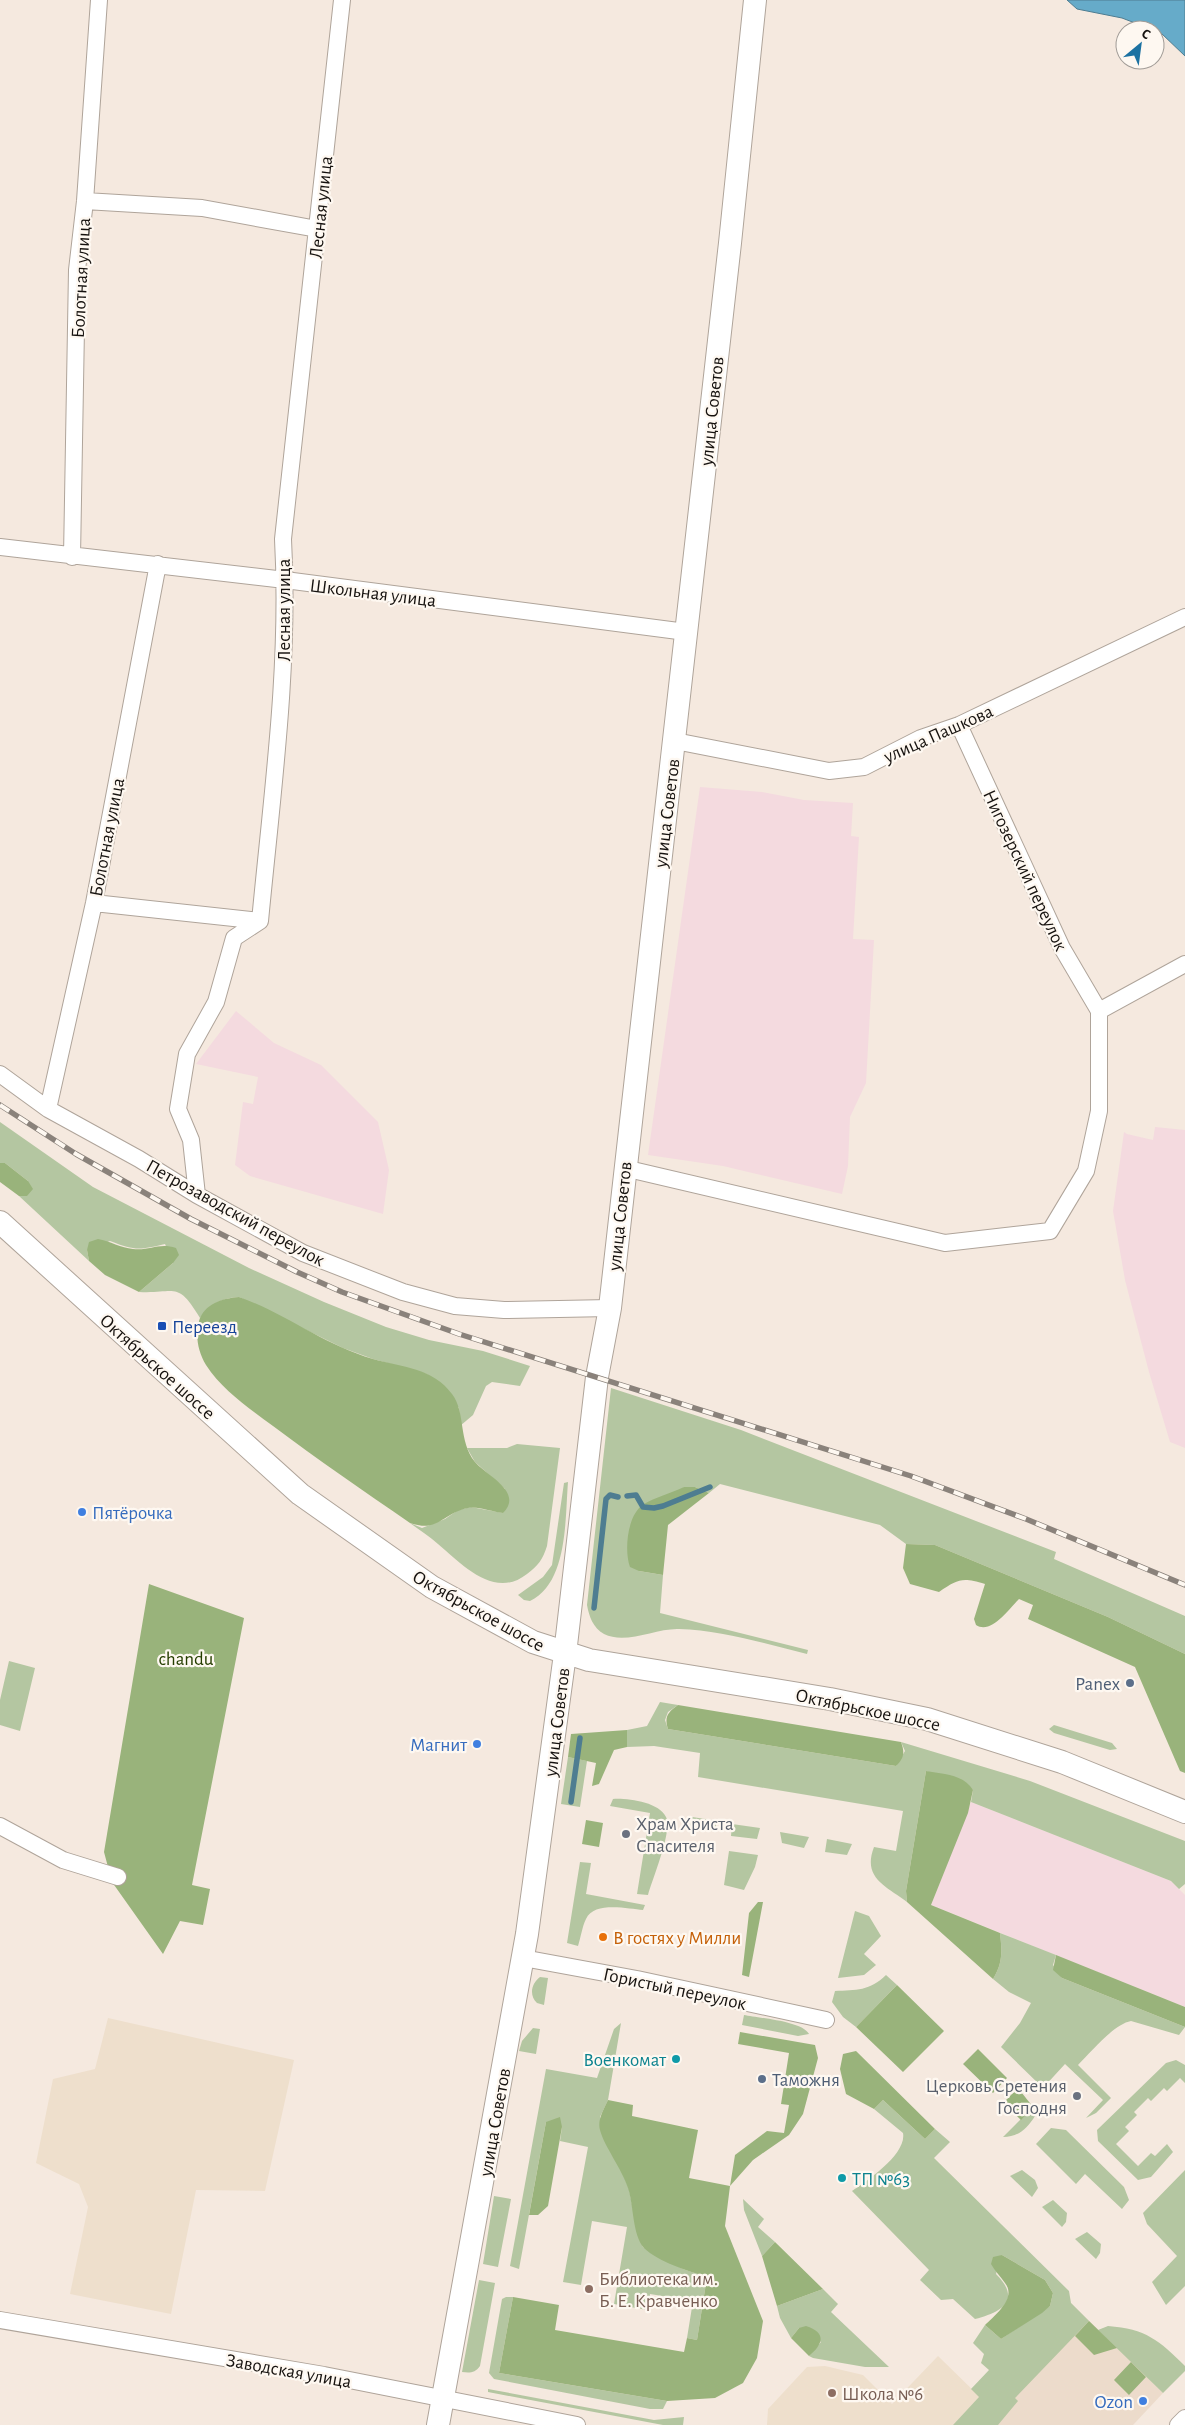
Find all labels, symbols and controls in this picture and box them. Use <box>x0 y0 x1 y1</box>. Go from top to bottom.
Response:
north arrow <box>1115 20 1165 70</box>
text: С <box>1139 27 1153 43</box>
street label: Лесная улица <box>307 155 336 259</box>
street label: Болотная улица <box>69 217 94 339</box>
street label: улица Советов <box>697 355 728 468</box>
street label: Лесная улица <box>275 558 294 662</box>
street label: Школьная улица <box>308 576 437 611</box>
street label: улица Пашкова <box>880 702 996 767</box>
street label: улица Советов <box>651 757 684 870</box>
street label: Болотная улица <box>87 776 128 898</box>
street label: Нигозерский переулок <box>979 787 1070 954</box>
street label: Петрозаводский переулок <box>143 1156 328 1270</box>
street label: улица Советов <box>605 1160 636 1273</box>
street label: Октябрьское шоссе <box>96 1311 218 1424</box>
place label: Переезд <box>172 1318 237 1337</box>
marker: Переезд <box>156 1320 168 1332</box>
place label: Пятёрочка <box>92 1504 173 1523</box>
marker: Пятёрочка <box>76 1506 88 1518</box>
street label: Октябрьское шоссе <box>409 1567 547 1655</box>
park label: chandu <box>158 1650 214 1669</box>
street label: улица Советов <box>541 1666 574 1779</box>
place label: Panex <box>1075 1675 1120 1694</box>
marker: Panex <box>1124 1677 1136 1689</box>
street label: Октябрьское шоссе <box>794 1686 942 1735</box>
place label: Магнит <box>410 1736 467 1755</box>
marker: Магнит <box>471 1738 483 1750</box>
place label: Храм Христа Спасителя <box>636 1815 734 1856</box>
marker: Храм Христа Спасителя <box>620 1828 632 1840</box>
place label: В гостях у Милли <box>613 1929 741 1948</box>
marker: В гостях у Милли <box>597 1931 609 1943</box>
street label: Гористый переулок <box>601 1965 748 2014</box>
place label: Военкомат <box>583 2051 666 2070</box>
marker: Военкомат <box>670 2053 682 2065</box>
street label: улица Советов <box>476 2066 514 2179</box>
place label: Таможня <box>772 2071 840 2090</box>
marker: Таможня <box>756 2073 768 2085</box>
place label: Церковь Сретения Господня <box>925 2077 1067 2118</box>
marker: Церковь Сретения Господня <box>1071 2090 1083 2102</box>
place label: ТП №63 <box>852 2170 910 2189</box>
marker: ТП №63 <box>836 2172 848 2184</box>
place label: Библиотека им. Б. Е. Кравченко <box>599 2270 718 2311</box>
marker: Библиотека им. Б. Е. Кравченко <box>583 2283 595 2295</box>
street label: Заводская улица <box>224 2351 353 2392</box>
place label: Школа №6 <box>842 2385 923 2404</box>
marker: Школа №6 <box>826 2387 838 2399</box>
place label: Ozon <box>1094 2393 1133 2412</box>
marker: Ozon <box>1137 2395 1149 2407</box>

